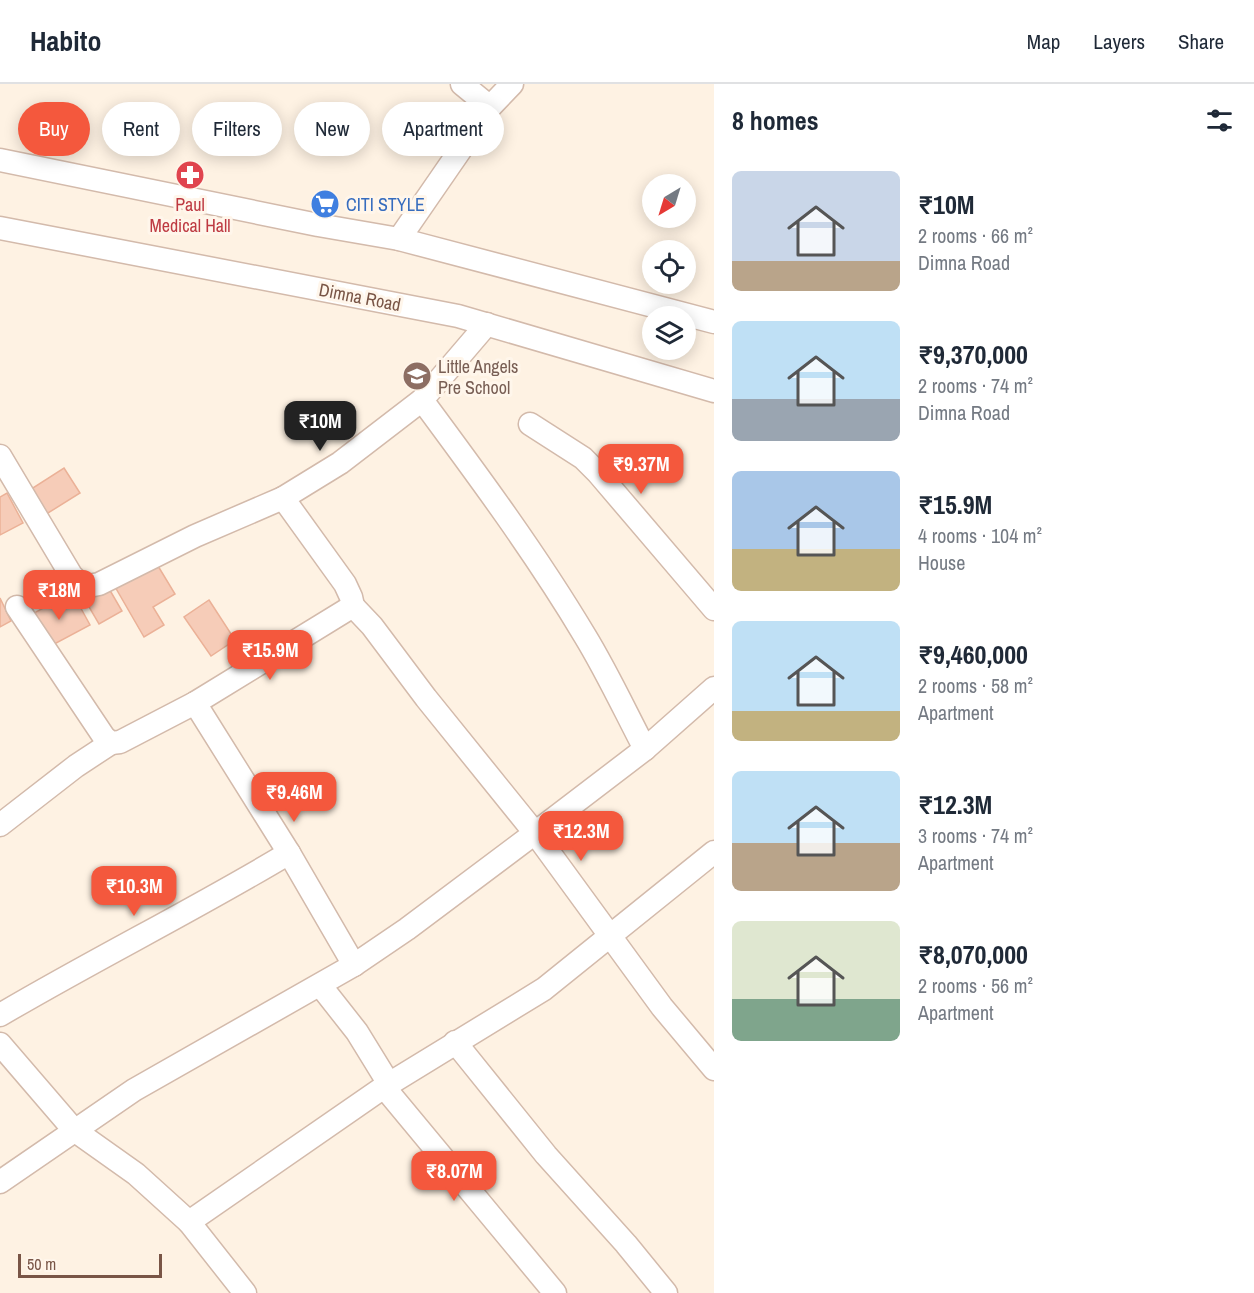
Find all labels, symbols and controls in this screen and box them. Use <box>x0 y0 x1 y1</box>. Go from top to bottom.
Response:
text: Habito <box>30 22 101 60</box>
text: Map <box>1027 27 1060 56</box>
text: Layers <box>1093 27 1145 56</box>
text: Share <box>1178 27 1224 56</box>
chip: Buy <box>18 102 90 156</box>
chip: Rent <box>102 102 180 156</box>
chip: Filters <box>192 102 282 156</box>
chip: New <box>294 102 370 156</box>
chip: Apartment <box>382 102 504 156</box>
text: 8 homes <box>732 103 819 138</box>
icon: filters <box>1203 104 1236 137</box>
pharmacy icon: Paul Medical Hall <box>174 159 206 191</box>
north arrow <box>642 174 696 228</box>
map controls <box>642 174 696 360</box>
text: ₹10M <box>918 187 975 222</box>
supermarket icon: CITI STYLE <box>309 188 341 220</box>
place label: Paul Medical Hall <box>149 192 231 238</box>
place label: CITI STYLE <box>346 192 425 217</box>
icon: home <box>780 195 852 267</box>
text: 2 rooms · 66 m² <box>918 222 1033 249</box>
button: locate <box>642 240 696 294</box>
text: Dimna Road <box>918 249 1010 276</box>
street label: Dimna Road <box>317 277 403 317</box>
button: layers <box>642 306 696 360</box>
text: ₹9,370,000 <box>918 337 1028 372</box>
icon: home <box>780 345 852 417</box>
place label: Little Angels Pre School <box>438 354 518 400</box>
school or university icon: Little Angels Pre School <box>401 360 433 392</box>
text: 2 rooms · 74 m² <box>918 372 1033 399</box>
text: Dimna Road <box>918 399 1010 426</box>
pin: ₹10M <box>284 401 356 452</box>
text: ₹10M <box>298 407 342 434</box>
pin: ₹9.37M <box>592 444 690 495</box>
text: ₹9.37M <box>612 450 670 477</box>
text: ₹15.9M <box>918 487 992 522</box>
icon: home <box>780 495 852 567</box>
text: 4 rooms · 104 m² <box>918 522 1042 549</box>
text: House <box>918 549 965 576</box>
pin: ₹18M <box>23 570 95 621</box>
text: ₹18M <box>37 576 81 603</box>
pin: ₹15.9M <box>221 630 319 681</box>
text: ₹15.9M <box>241 636 299 663</box>
text: ₹9,460,000 <box>918 637 1028 672</box>
icon: home <box>780 645 852 717</box>
text: 2 rooms · 58 m² <box>918 672 1033 699</box>
text: Apartment <box>918 699 994 726</box>
pin: ₹9.46M <box>245 772 343 823</box>
text: ₹9.46M <box>265 778 323 805</box>
text: ₹12.3M <box>918 787 992 822</box>
icon: home <box>780 795 852 867</box>
pin: ₹12.3M <box>532 811 630 862</box>
text: ₹12.3M <box>552 817 610 844</box>
text: 3 rooms · 74 m² <box>918 822 1033 849</box>
text: Apartment <box>918 849 994 876</box>
pin: ₹10.3M <box>85 866 183 917</box>
text: ₹10.3M <box>105 872 163 899</box>
text: ₹8,070,000 <box>918 937 1028 972</box>
icon: home <box>780 945 852 1017</box>
text: 2 rooms · 56 m² <box>918 972 1033 999</box>
text: Apartment <box>918 999 994 1026</box>
pin: ₹8.07M <box>405 1151 503 1202</box>
text: ₹8.07M <box>425 1157 483 1184</box>
scale bar <box>18 1251 162 1278</box>
text: 50 m <box>27 1253 56 1275</box>

